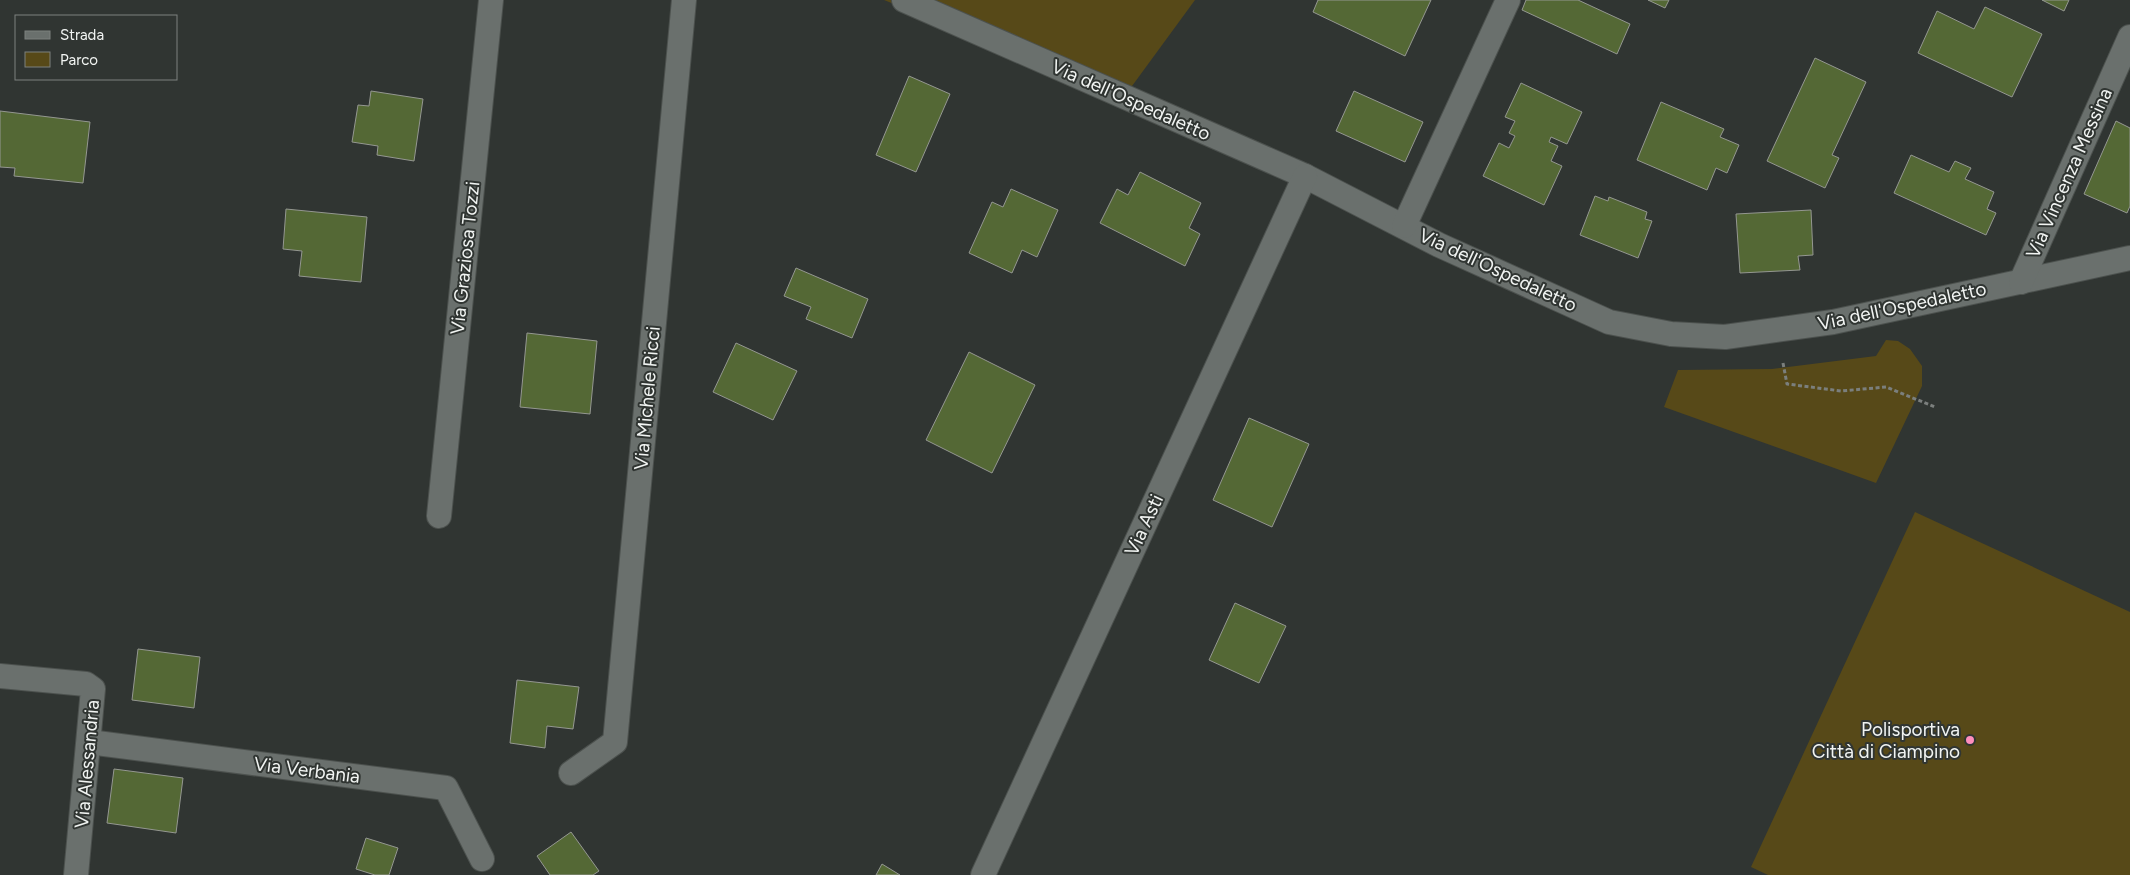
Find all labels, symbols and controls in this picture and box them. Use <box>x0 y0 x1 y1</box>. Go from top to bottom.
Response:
legend <box>15 15 178 80</box>
text: Strada <box>60 26 104 44</box>
text: Parco <box>60 51 98 69</box>
street label: Via dell'Ospedaletto <box>1048 55 1214 145</box>
street label: Via Vincenza Messina <box>2021 84 2117 262</box>
street label: Via Graziosa Tozzi <box>446 180 484 336</box>
street label: Via dell'Ospedaletto <box>1415 223 1581 317</box>
street label: Via dell'Ospedaletto <box>1816 277 1988 335</box>
street label: Via Michele Ricci <box>629 325 665 471</box>
street label: Via Asti <box>1120 491 1168 559</box>
street label: Via Alessandria <box>70 699 104 829</box>
place label: Polisportiva Città di Ciampino <box>1812 718 1960 763</box>
marker: Polisportiva Città di Ciampino <box>1964 734 1976 746</box>
street label: Via Verbania <box>253 752 361 788</box>

